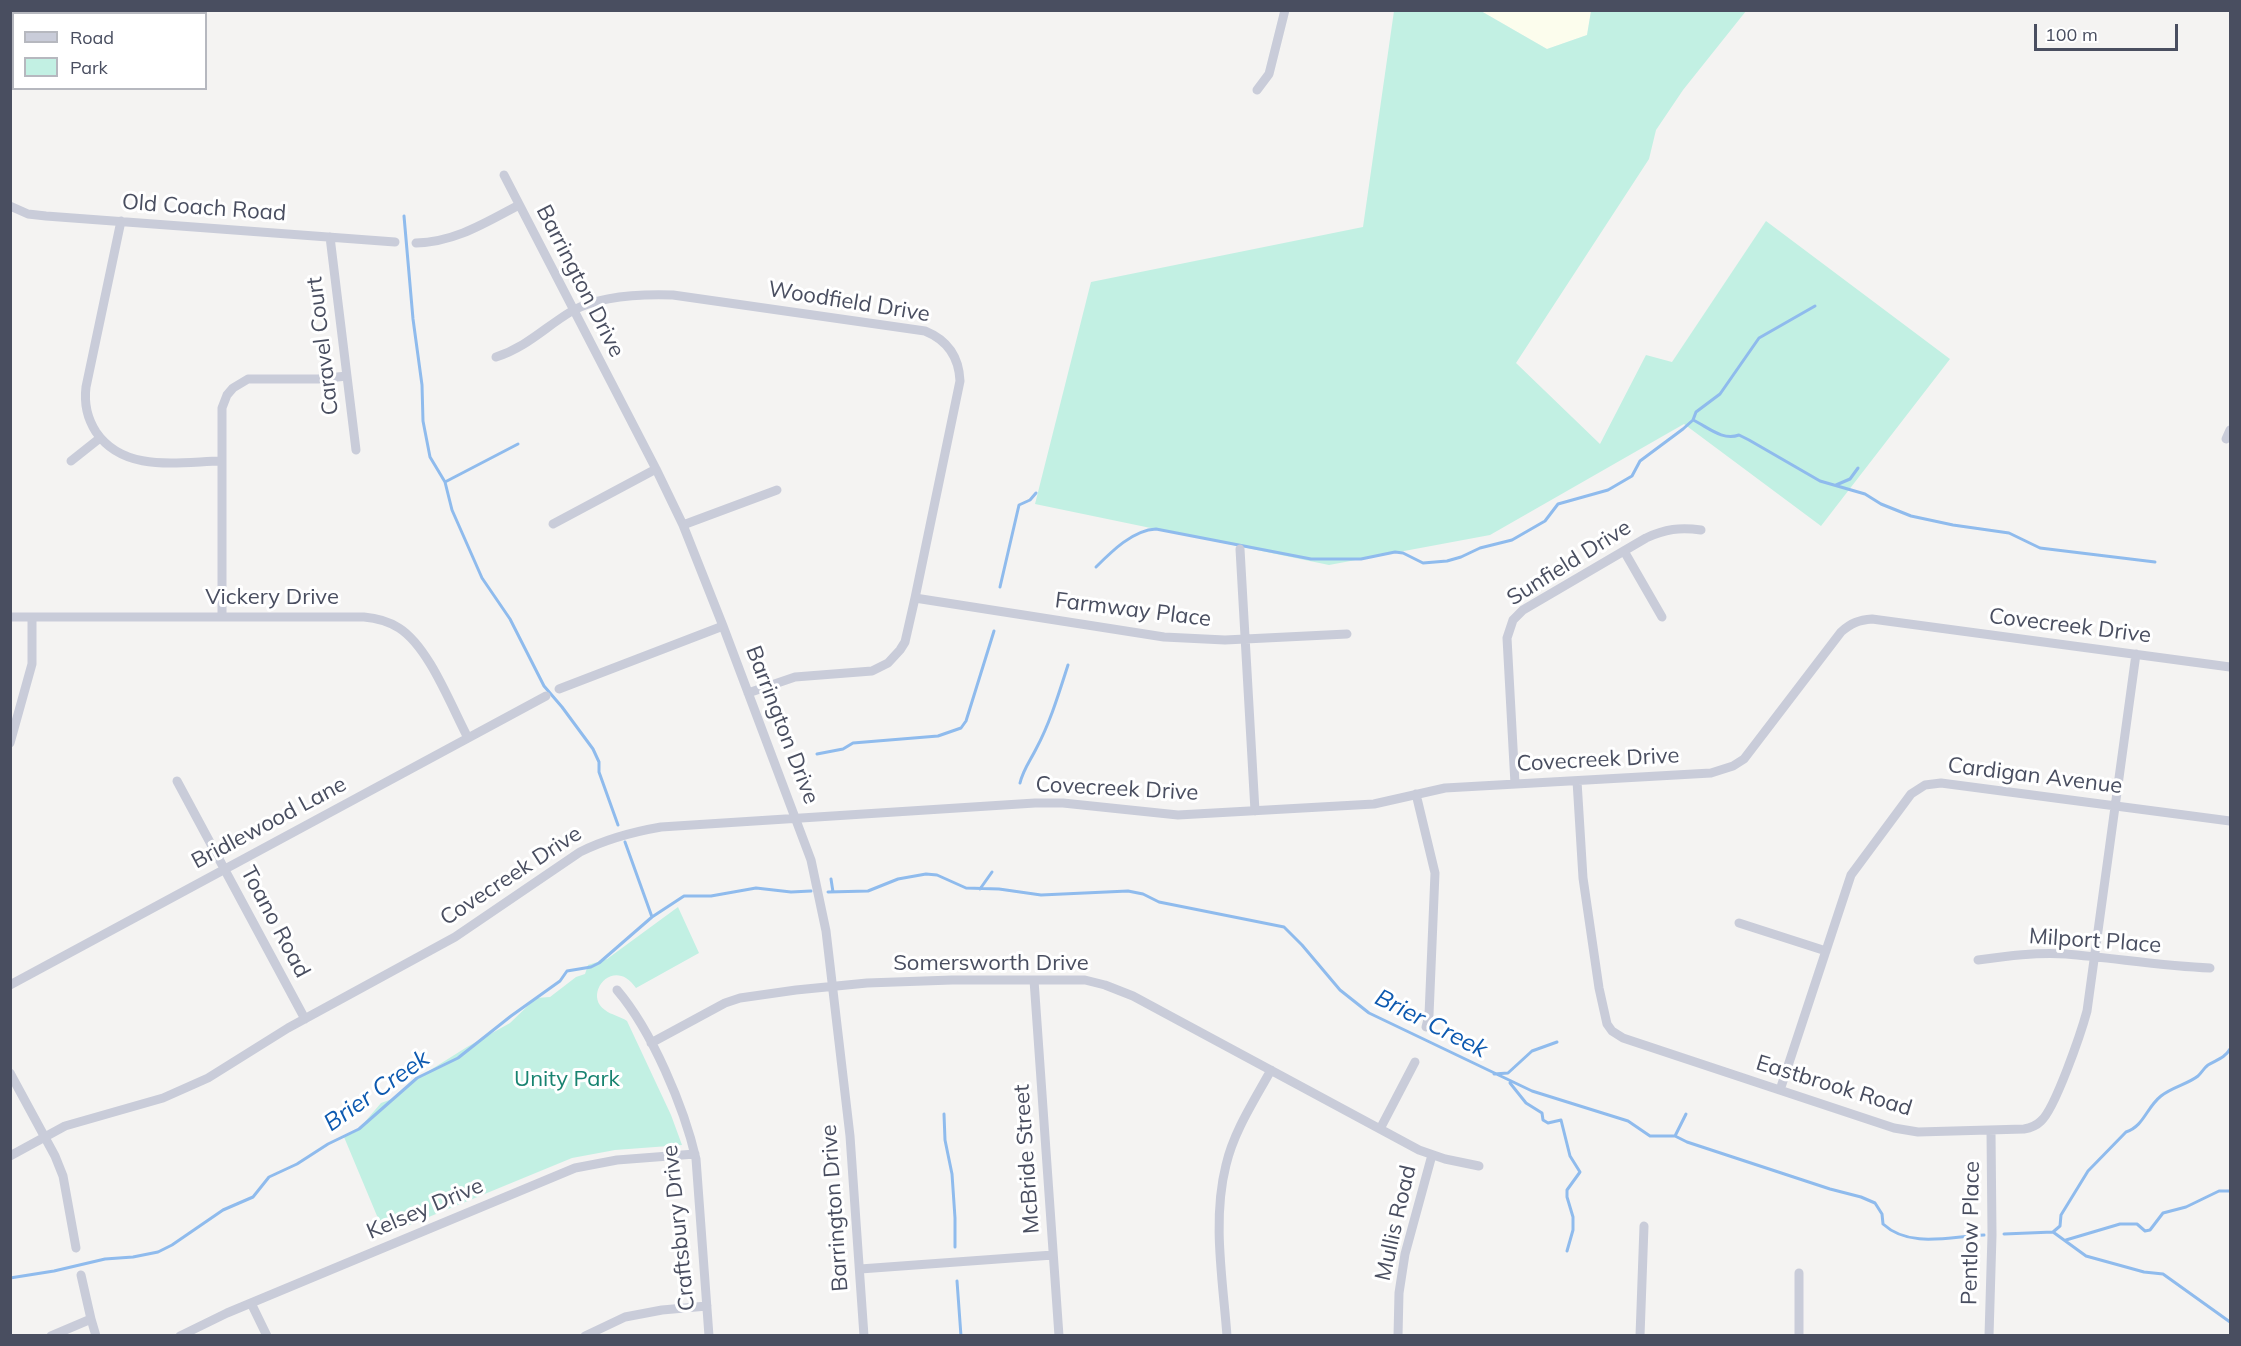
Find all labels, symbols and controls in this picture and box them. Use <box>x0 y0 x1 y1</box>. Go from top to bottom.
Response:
legend <box>12 12 207 90</box>
scale bar <box>2037 12 2181 50</box>
text: 100 m <box>2045 23 2098 46</box>
text: Road <box>70 26 114 49</box>
text: Park <box>70 56 108 79</box>
street label: Old Coach Road <box>121 189 287 227</box>
street label: Barrington Drive <box>530 200 630 362</box>
street label: Caravel Court <box>301 275 345 417</box>
street label: Woodfield Drive <box>766 276 932 328</box>
street label: Sunfield Drive <box>1502 514 1636 612</box>
street label: Vickery Drive <box>205 584 339 610</box>
street label: Farmway Place <box>1053 587 1213 633</box>
street label: Covecreek Drive <box>1987 603 2153 649</box>
street label: Barrington Drive <box>740 642 824 808</box>
street label: Covecreek Drive <box>1516 743 1680 777</box>
street label: Cardigan Avenue <box>1946 752 2124 800</box>
street label: Bridlewood Lane <box>187 771 351 875</box>
street label: Covecreek Drive <box>1035 772 1199 806</box>
street label: Covecreek Drive <box>435 821 587 931</box>
street label: Toano Road <box>235 862 315 982</box>
street label: Milport Place <box>2028 923 2162 959</box>
street label: Somersworth Drive <box>893 950 1089 976</box>
water label: Brier Creek <box>1370 983 1492 1065</box>
water label: Brier Creek <box>319 1044 435 1138</box>
street label: Eastbrook Road <box>1753 1050 1915 1122</box>
park label: Unity Park <box>514 1066 620 1092</box>
street label: McBride Street <box>1009 1083 1045 1235</box>
street label: Barrington Drive <box>816 1124 854 1292</box>
street label: Craftsbury Drive <box>657 1144 701 1312</box>
street label: Pentlow Place <box>1957 1161 1985 1305</box>
street label: Mullis Road <box>1370 1163 1422 1283</box>
street label: Kelsey Drive <box>363 1173 487 1245</box>

